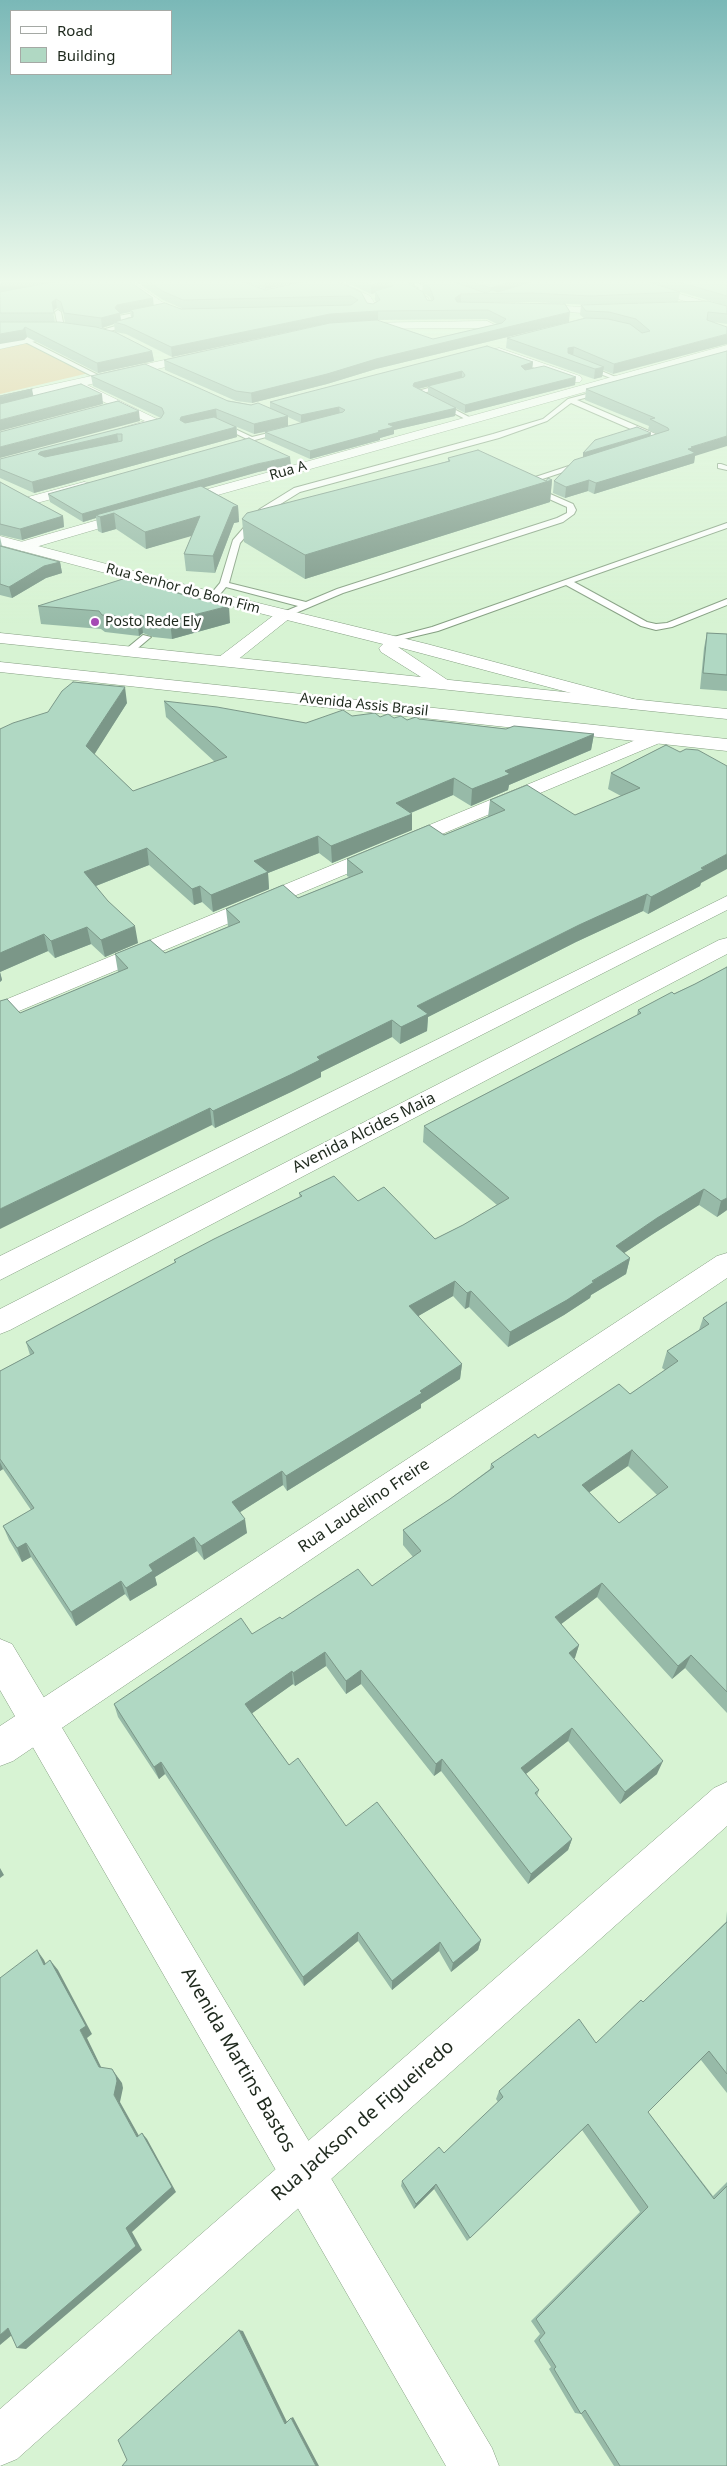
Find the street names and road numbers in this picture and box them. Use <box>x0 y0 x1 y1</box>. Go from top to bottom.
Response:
street label: Rua A <box>268 458 308 484</box>
street label: Rua Senhor do Bom Fim <box>104 560 262 618</box>
street label: Avenida Assis Brasil <box>299 690 429 720</box>
street label: Avenida Alcides Maia <box>289 1089 439 1177</box>
street label: Rua Laudelino Freire <box>295 1455 433 1557</box>
street label: Avenida Martins Bastos <box>176 1964 300 2156</box>
street label: Rua Jackson de Figueiredo <box>267 2036 459 2206</box>

